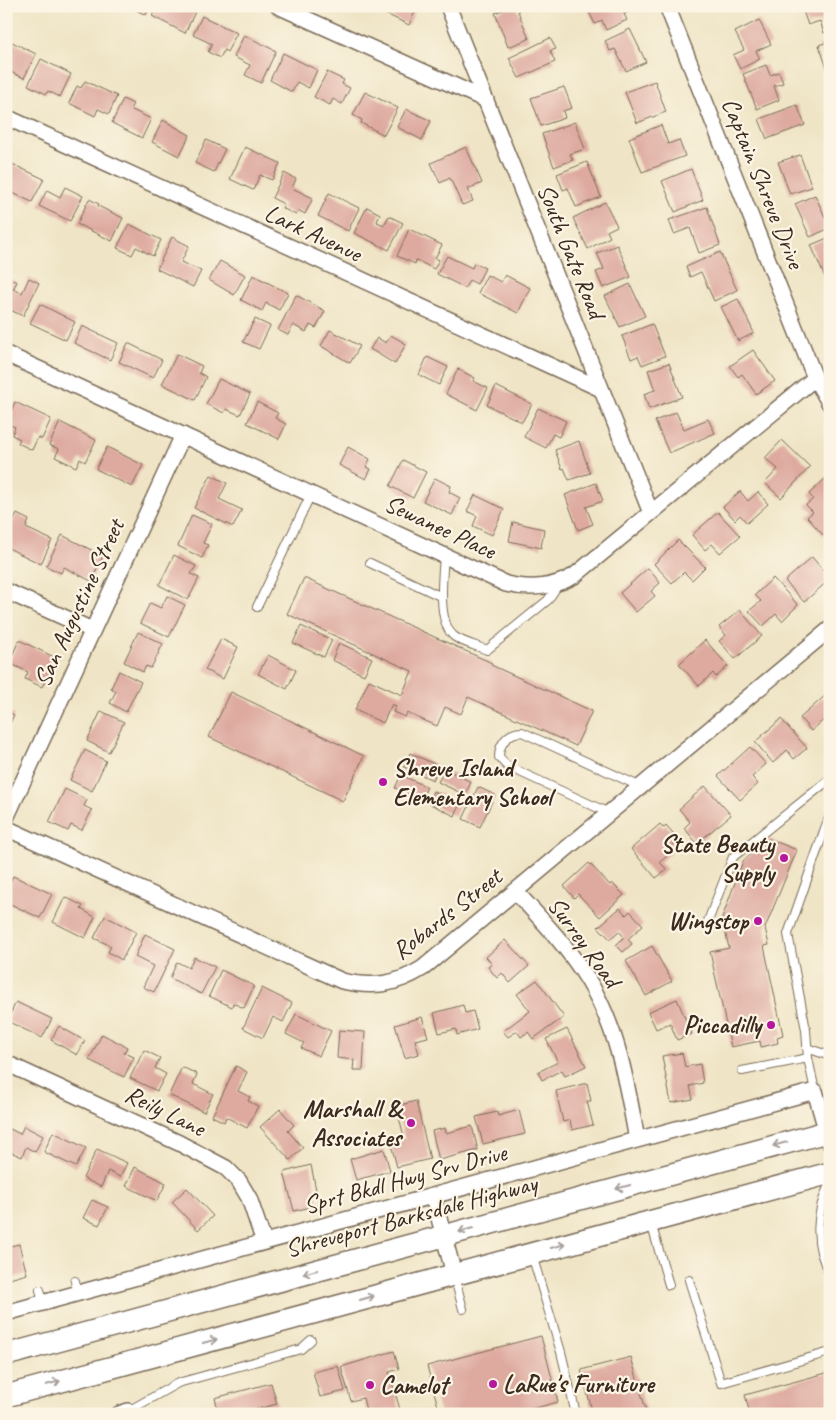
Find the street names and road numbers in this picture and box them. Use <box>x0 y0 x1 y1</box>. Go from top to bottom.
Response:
street label: Captain Shreve Drive <box>714 93 812 275</box>
street label: South Gate Road <box>530 179 614 327</box>
street label: Lark Avenue <box>259 197 368 270</box>
street label: Sewanee Place <box>379 487 502 567</box>
street label: San Augustine Street <box>26 512 133 692</box>
street label: Robards Street <box>386 860 510 967</box>
street label: Surrey Road <box>540 890 630 997</box>
street label: Reily Lane <box>120 1078 212 1145</box>
street label: Sprt Bkdl Hwy Srv Drive <box>300 1136 512 1221</box>
street label: Shreveport Barksdale Highway <box>282 1166 543 1265</box>

